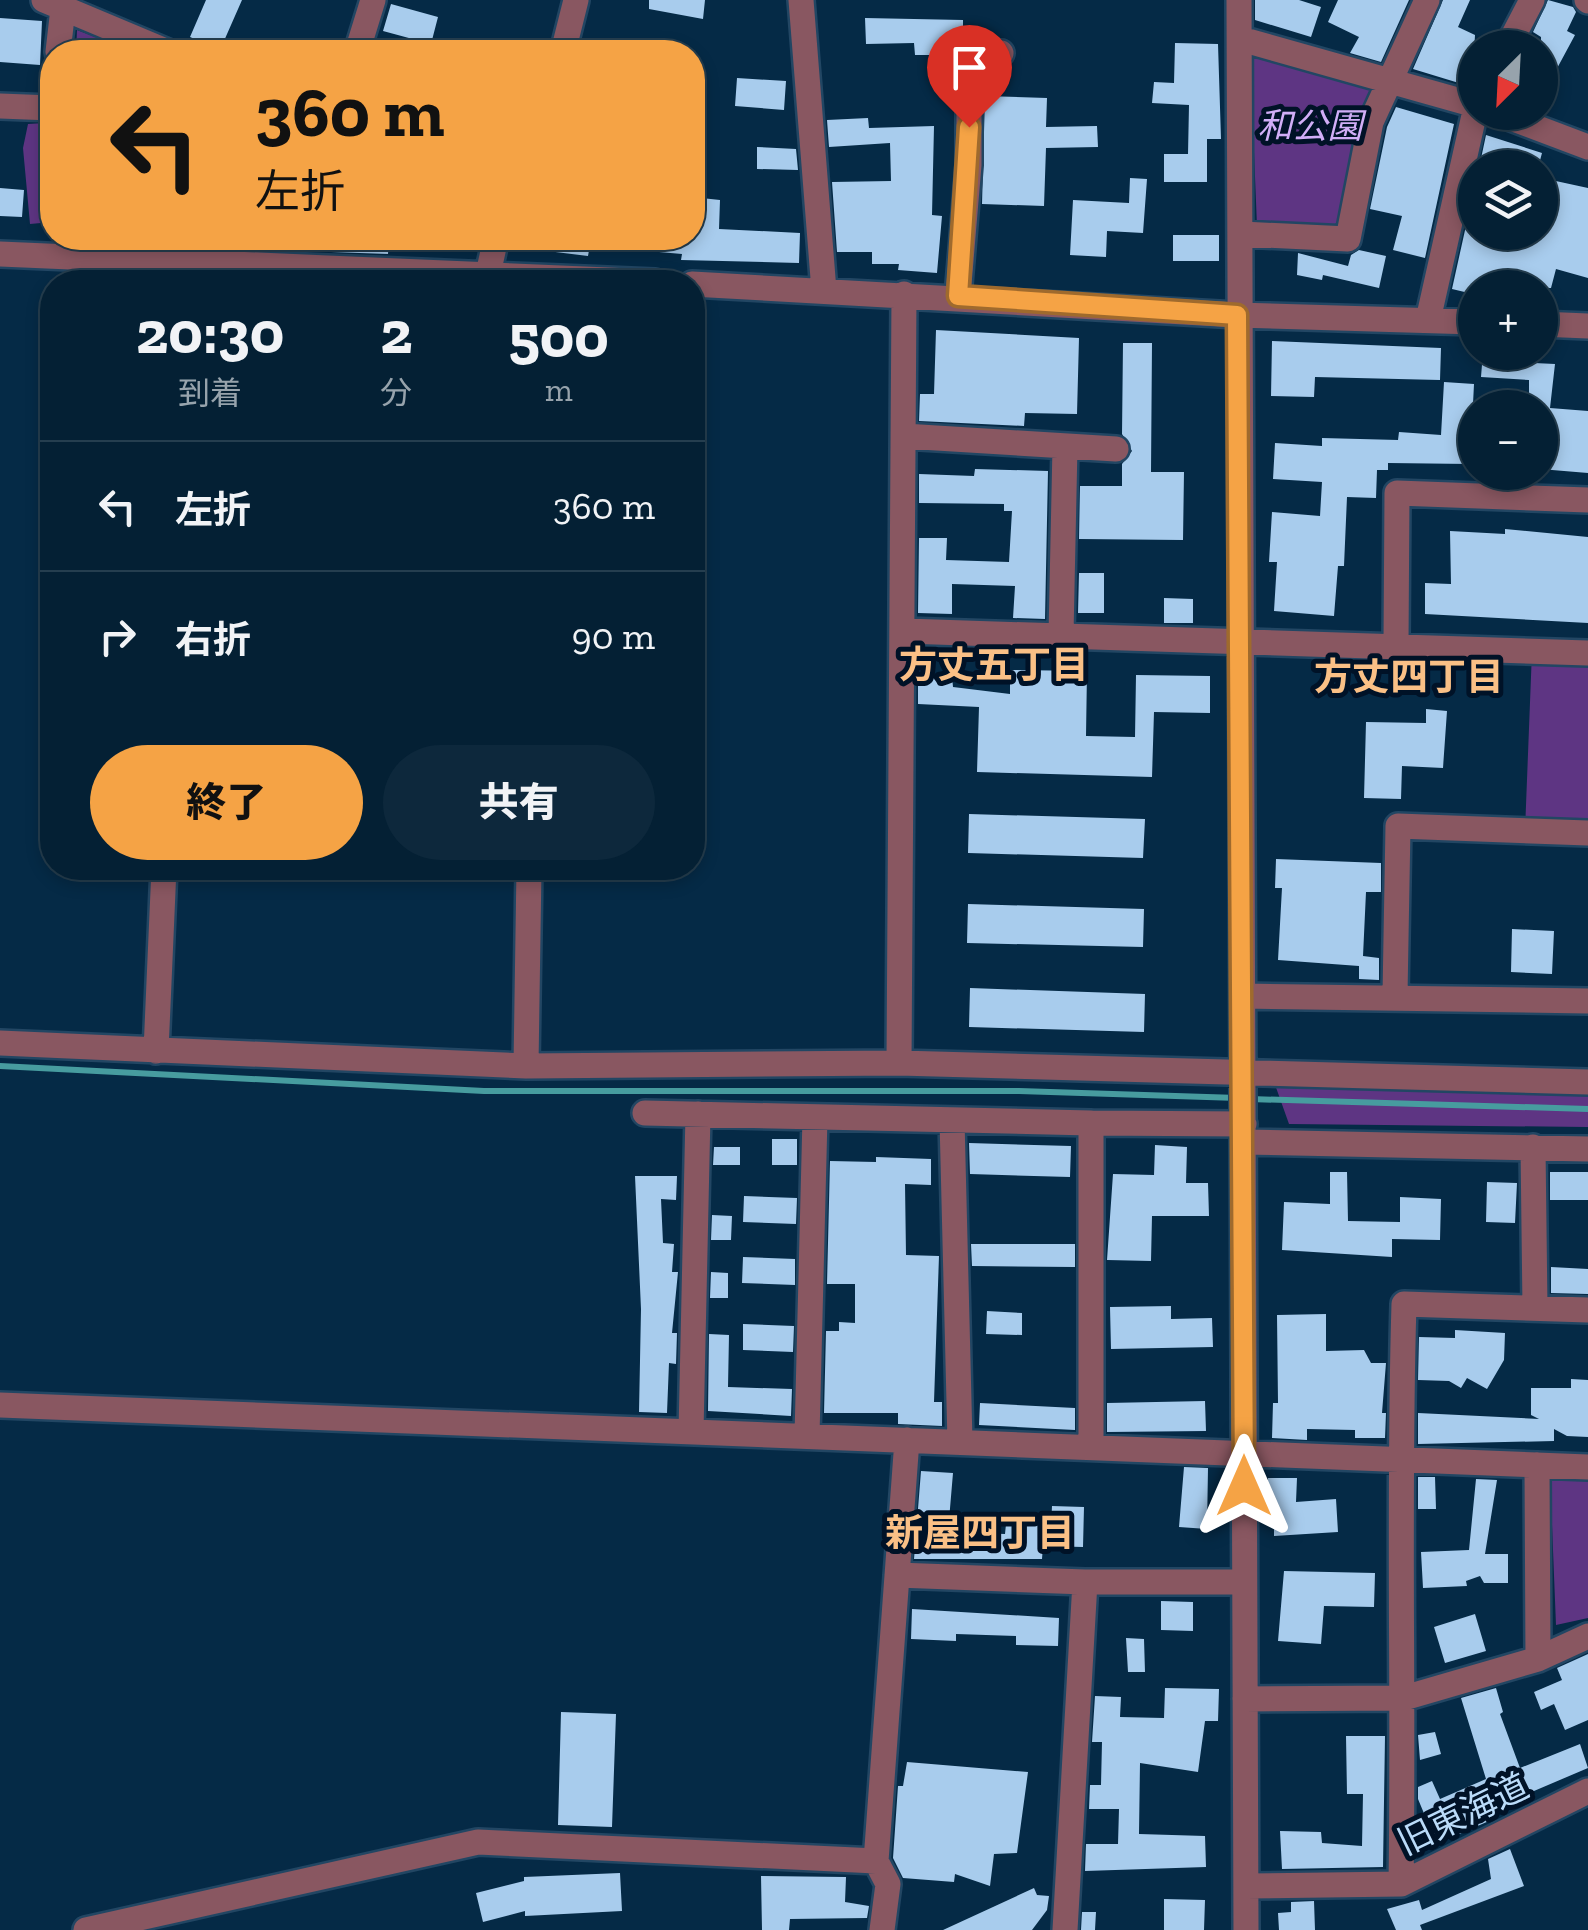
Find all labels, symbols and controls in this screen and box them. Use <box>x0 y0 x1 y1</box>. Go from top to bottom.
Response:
pin <box>927 25 1012 128</box>
north arrow <box>1458 30 1558 130</box>
map controls <box>1458 30 1558 490</box>
icon: arrive <box>942 40 997 95</box>
text: 360 m <box>255 70 445 154</box>
icon: left <box>90 80 220 210</box>
park label: 和公園 <box>1257 105 1367 147</box>
button: layers <box>1458 150 1558 250</box>
text: 左折 <box>255 165 345 219</box>
button: + <box>1458 270 1558 370</box>
text: 20:30 <box>136 296 284 368</box>
text: 2 <box>380 296 412 368</box>
text: 500 <box>508 300 609 372</box>
text: m <box>545 371 573 409</box>
text: 到着 <box>178 374 242 412</box>
text: 分 <box>380 374 412 412</box>
button: − <box>1458 390 1558 490</box>
icon: left <box>90 479 145 534</box>
text: 360 m <box>553 483 655 529</box>
text: 左折 <box>175 487 251 533</box>
icon: right <box>90 609 145 664</box>
text: 90 m <box>572 613 655 659</box>
text: 右折 <box>175 617 251 663</box>
district label: 方丈五丁目 <box>899 642 1089 688</box>
district label: 方丈四丁目 <box>1314 654 1504 700</box>
button: 終了 <box>90 745 363 860</box>
button: 共有 <box>383 745 655 860</box>
position arrow <box>1192 1434 1296 1538</box>
district label: 新屋四丁目 <box>885 1510 1075 1556</box>
street label: 旧東海道 <box>1391 1764 1535 1864</box>

